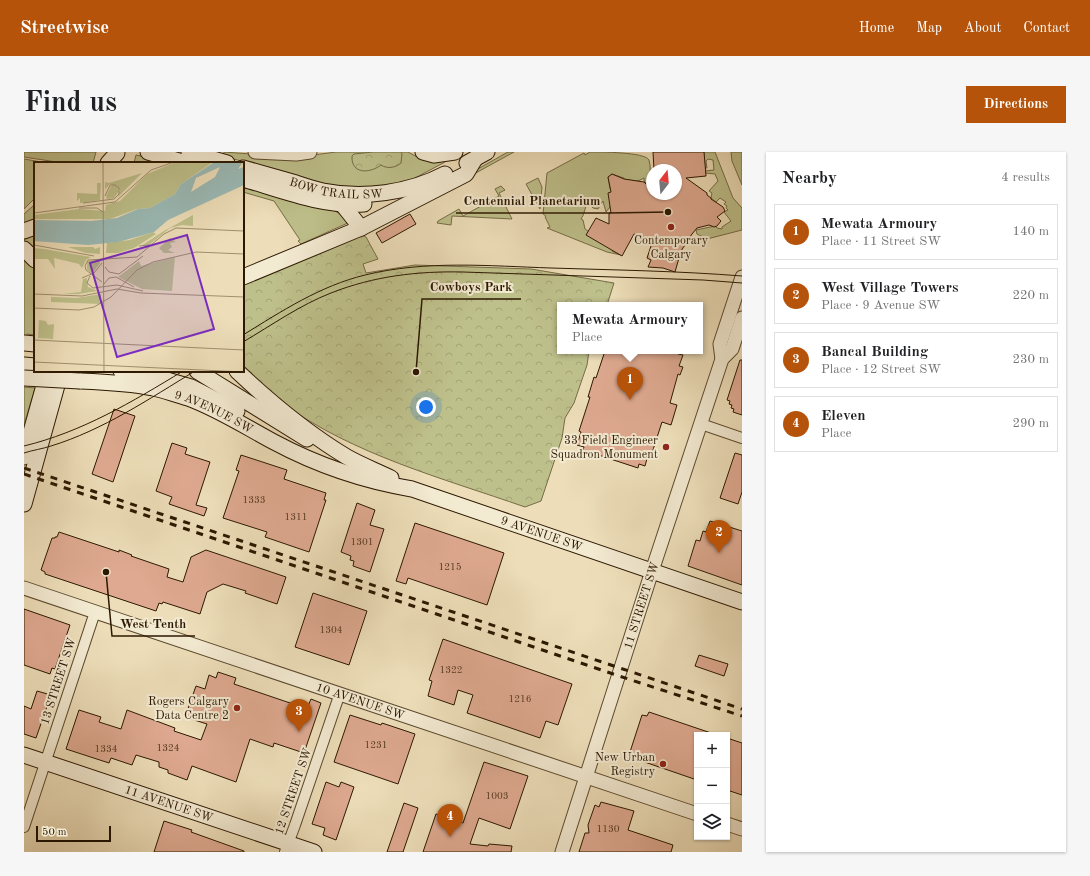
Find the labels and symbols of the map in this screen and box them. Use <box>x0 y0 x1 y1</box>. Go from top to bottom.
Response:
inset map <box>34 162 244 372</box>
north arrow <box>646 164 682 200</box>
street label: BOW TRAIL SW <box>288 176 384 201</box>
callout: Centennial Planetarium <box>456 188 609 213</box>
text: Centennial Planetarium <box>464 195 600 208</box>
marker: Contemporary Calgary <box>666 222 676 232</box>
place label: Contemporary Calgary <box>634 235 709 261</box>
callout: Cowboys Park <box>422 274 521 299</box>
text: Cowboys Park <box>430 281 513 294</box>
pin: 1 <box>617 367 643 400</box>
street label: 9 AVENUE SW <box>173 389 255 436</box>
your location <box>416 397 436 417</box>
place label: 33 Field Engineer Squadron Monument <box>551 435 658 461</box>
marker: 33 Field Engineer Squadron Monument <box>661 442 671 452</box>
house number: 1333 <box>242 495 266 505</box>
house number: 1311 <box>284 512 308 522</box>
street label: 9 AVENUE SW <box>499 515 584 554</box>
pin: 2 <box>706 520 732 553</box>
house number: 1301 <box>350 537 374 547</box>
street label: 11 STREET SW <box>622 560 662 651</box>
house number: 1215 <box>438 562 462 572</box>
callout: West Tenth <box>112 611 195 636</box>
text: West Tenth <box>120 618 186 631</box>
house number: 1304 <box>319 625 343 635</box>
street label: 13 STREET SW <box>39 636 79 726</box>
house number: 1322 <box>439 665 463 675</box>
street label: 10 AVENUE SW <box>314 682 406 722</box>
house number: 1216 <box>508 694 532 704</box>
place label: Rogers Calgary Data Centre 2 <box>148 696 230 722</box>
pin: 3 <box>286 699 312 732</box>
marker: Rogers Calgary Data Centre 2 <box>232 703 242 713</box>
house number: 1231 <box>364 740 388 750</box>
house number: 1324 <box>156 743 180 753</box>
house number: 1334 <box>94 744 118 754</box>
street label: 12 STREET SW <box>274 746 314 836</box>
place label: New Urban Registry <box>595 752 656 778</box>
marker: New Urban Registry <box>658 759 668 769</box>
street label: 11 AVENUE SW <box>123 784 215 825</box>
house number: 1003 <box>485 791 509 801</box>
pin: 4 <box>437 804 463 837</box>
scale bar <box>36 824 111 843</box>
house number: 1130 <box>596 824 620 834</box>

